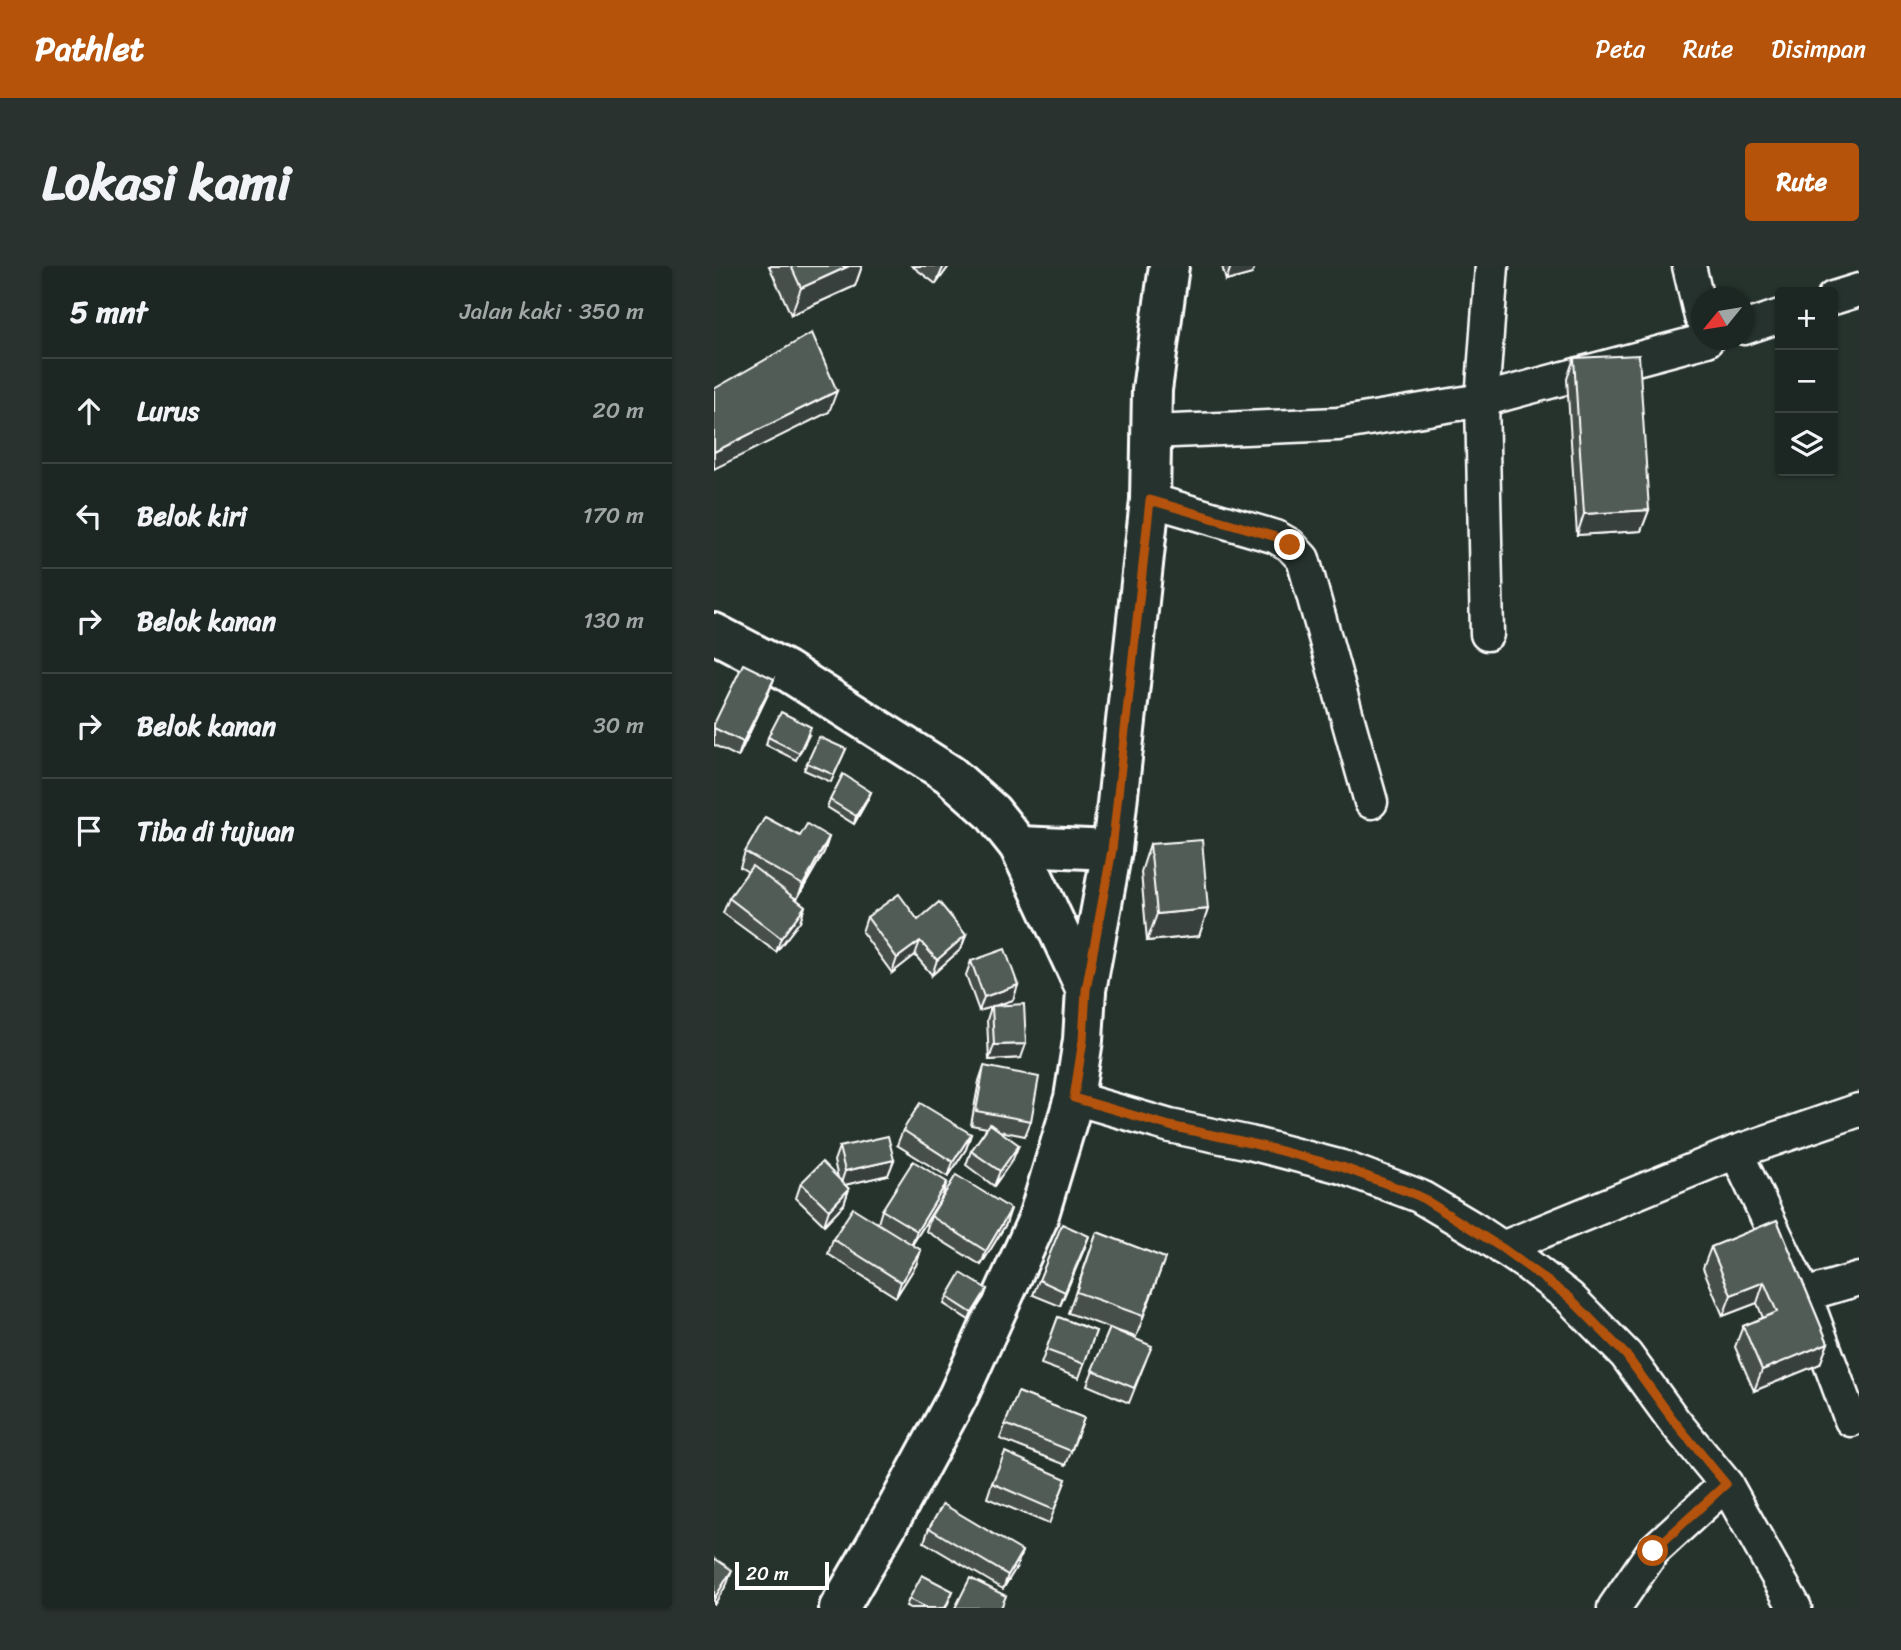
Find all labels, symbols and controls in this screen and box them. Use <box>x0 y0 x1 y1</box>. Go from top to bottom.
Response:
text: Pathlet <box>35 20 144 78</box>
text: Peta <box>1596 28 1645 70</box>
text: Rute <box>1683 28 1733 70</box>
text: Disimpan <box>1771 28 1866 70</box>
text: Lokasi kami <box>42 139 291 226</box>
button: Rute <box>1745 143 1859 221</box>
text: 5 mnt <box>70 285 147 339</box>
north arrow <box>1691 287 1754 350</box>
map controls <box>1775 287 1838 476</box>
button: + <box>1775 287 1838 350</box>
text: Jalan kaki · 350 m <box>460 291 644 332</box>
button: − <box>1775 350 1838 413</box>
text: Lurus <box>137 388 200 434</box>
text: 20 m <box>593 390 644 431</box>
icon: ahead <box>70 392 108 430</box>
button: layers <box>1775 413 1838 476</box>
text: Belok kiri <box>137 493 247 539</box>
text: 170 m <box>583 495 644 536</box>
icon: left <box>70 497 108 535</box>
route end <box>1274 529 1305 560</box>
text: Belok kanan <box>137 598 276 644</box>
text: 130 m <box>583 600 644 641</box>
icon: right <box>70 602 108 640</box>
text: Belok kanan <box>137 703 276 749</box>
text: 30 m <box>593 705 644 746</box>
icon: right <box>70 707 108 745</box>
text: Tiba di tujuan <box>137 808 294 854</box>
icon: arrive <box>70 812 108 850</box>
route start <box>1637 1535 1668 1566</box>
text: 20 m <box>746 1557 789 1590</box>
scale bar <box>735 1559 830 1591</box>

